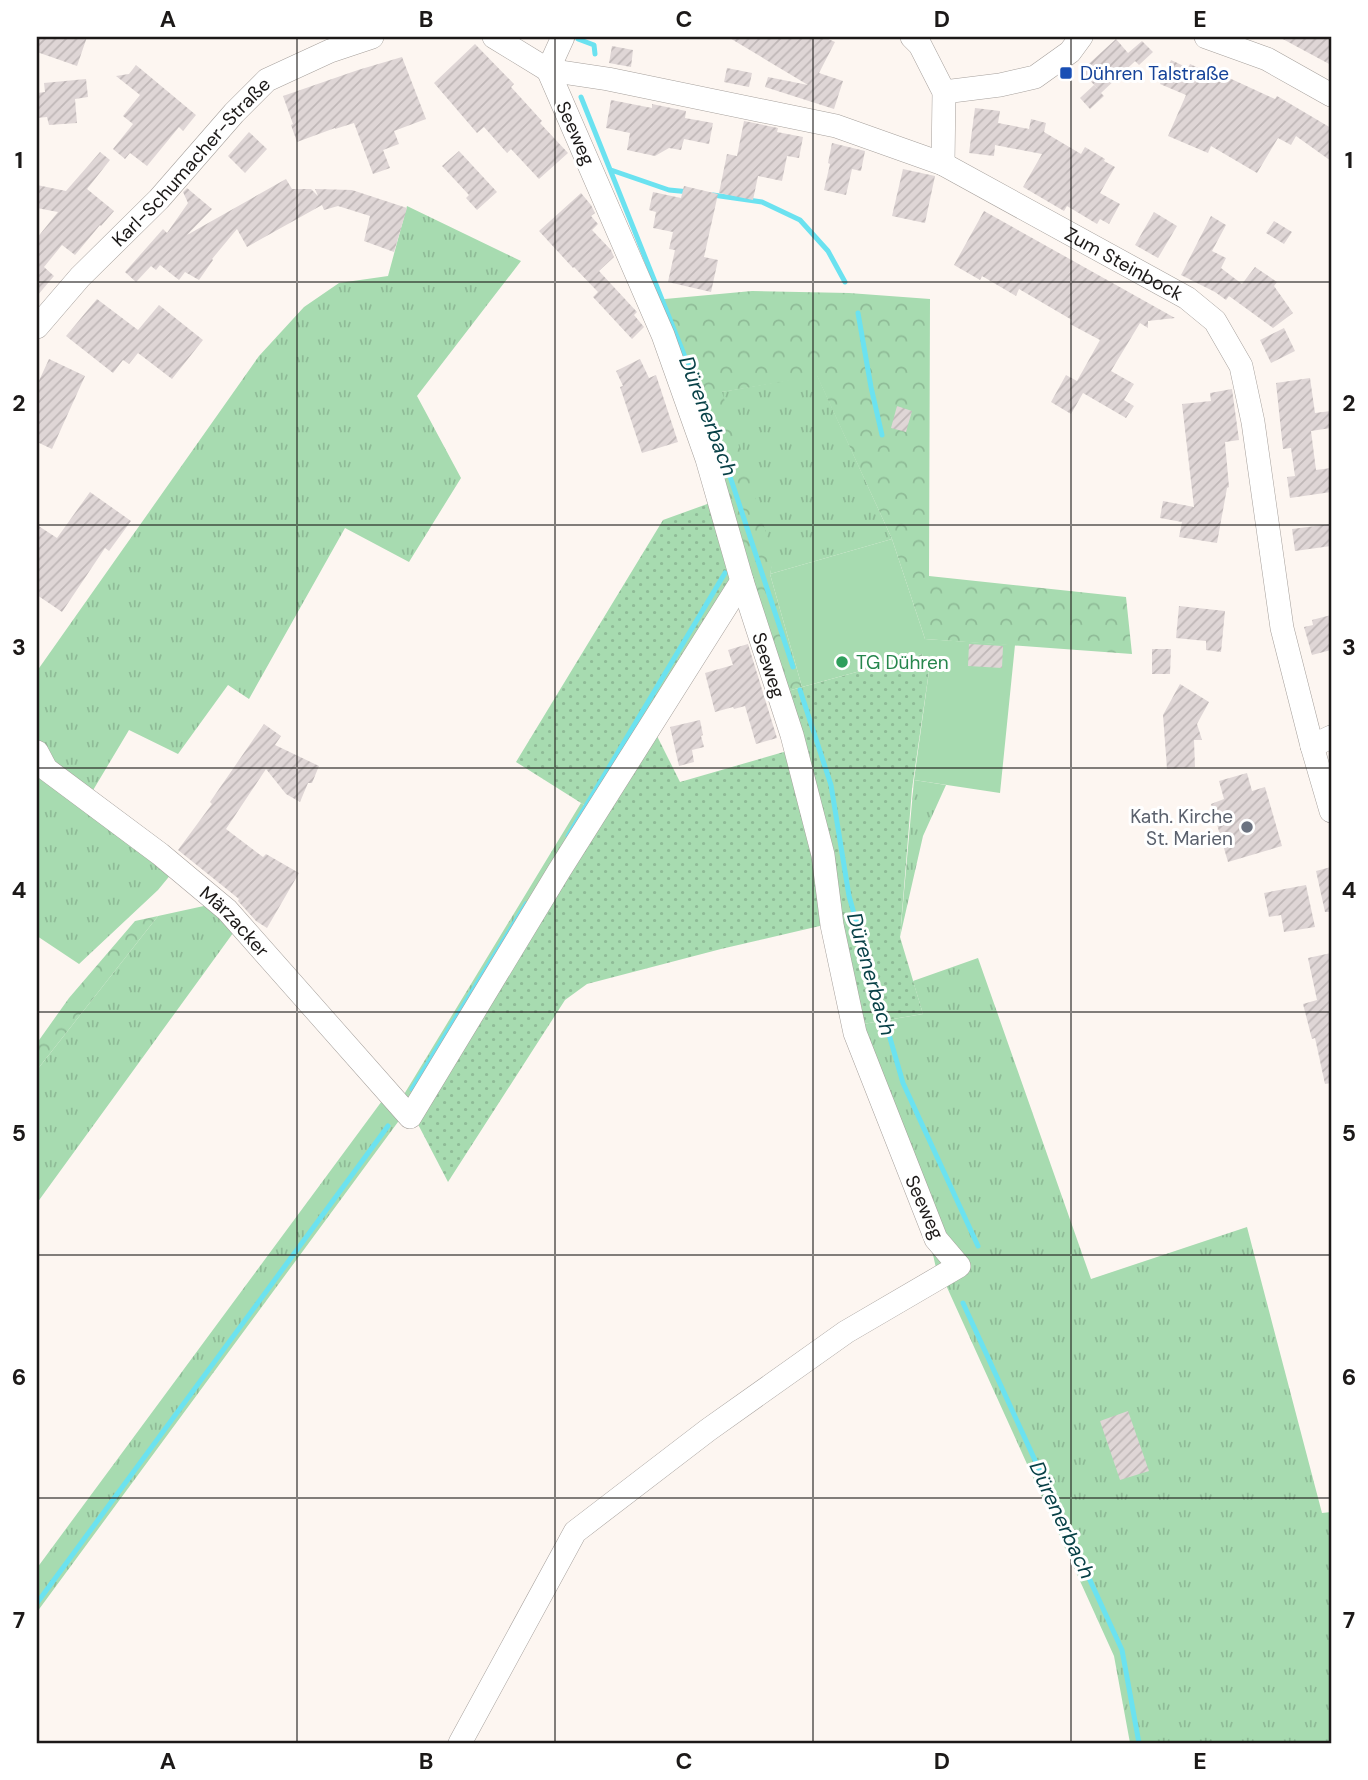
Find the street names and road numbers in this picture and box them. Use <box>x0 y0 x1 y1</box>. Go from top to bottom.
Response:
street label: Karl-Schumacher-Straße <box>106 72 276 252</box>
street label: Seeweg <box>550 97 601 170</box>
street label: Zum Steinbock <box>1060 221 1188 307</box>
street label: Seeweg <box>746 629 791 702</box>
street label: Märzacker <box>194 880 275 962</box>
street label: Seeweg <box>899 1171 950 1244</box>

